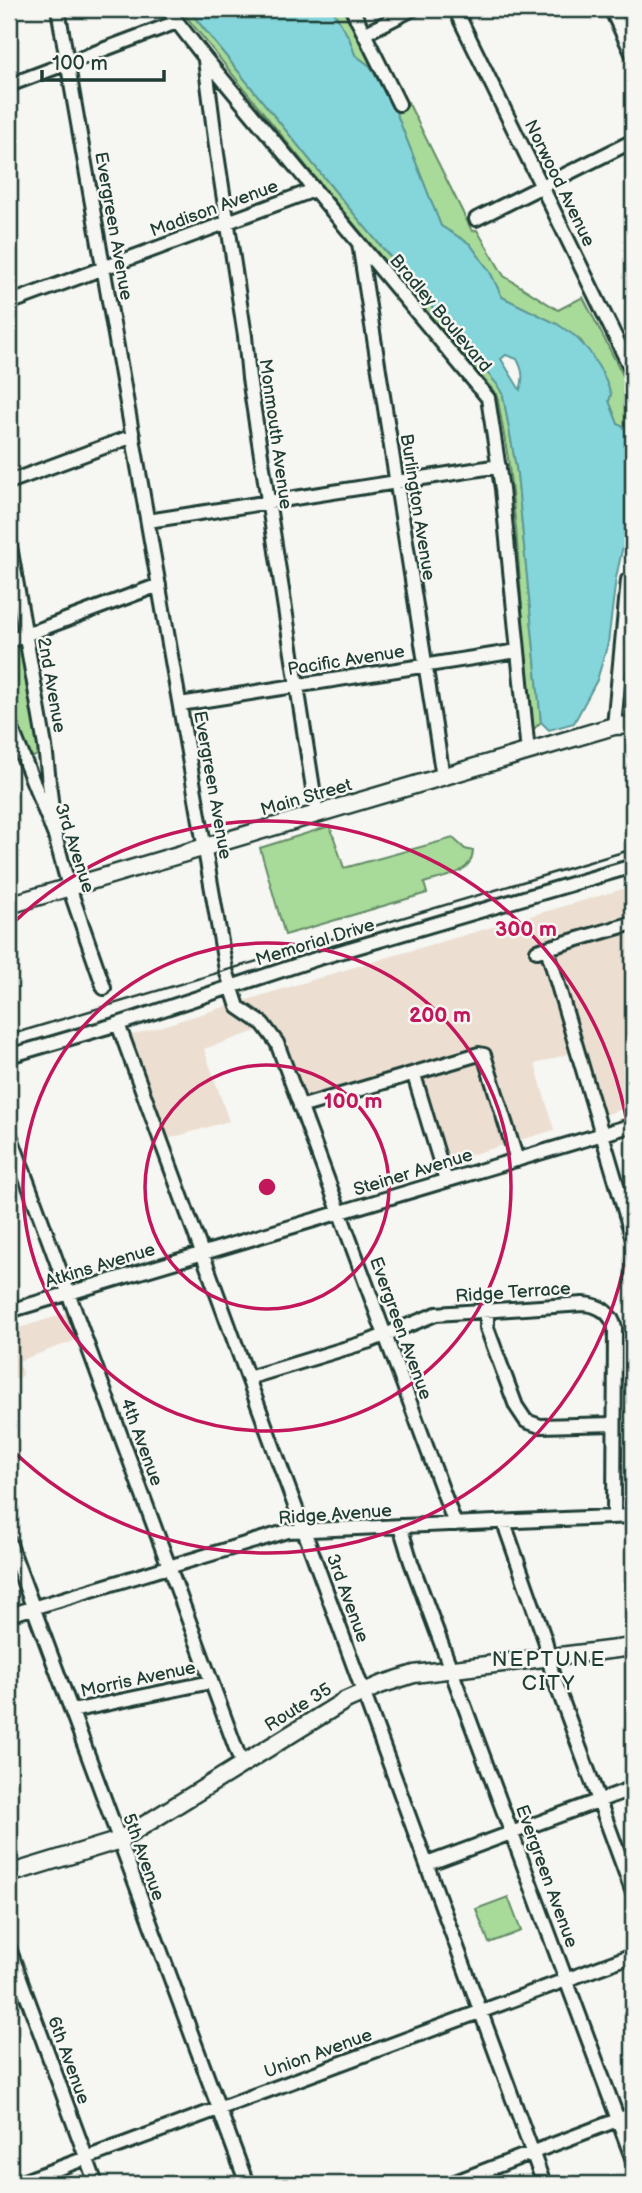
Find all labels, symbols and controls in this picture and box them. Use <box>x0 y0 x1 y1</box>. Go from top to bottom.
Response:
scale bar <box>42 38 164 82</box>
text: 100 m <box>52 51 108 76</box>
street label: Norwood Avenue <box>520 116 599 250</box>
street label: Evergreen Avenue <box>90 150 137 302</box>
street label: Madison Avenue <box>147 175 281 241</box>
street label: Bradley Boulevard <box>385 250 496 376</box>
street label: Monmouth Avenue <box>255 358 296 511</box>
street label: Burlington Avenue <box>396 432 440 582</box>
street label: 2nd Avenue <box>33 636 70 735</box>
street label: Pacific Avenue <box>286 641 406 680</box>
street label: Evergreen Avenue <box>189 709 236 861</box>
street label: Main Street <box>258 774 355 821</box>
street label: 3rd Avenue <box>50 801 99 896</box>
street label: Memorial Drive <box>253 914 378 971</box>
text: 300 m <box>495 917 557 942</box>
text: 200 m <box>409 1003 471 1028</box>
text: 100 m <box>324 1089 382 1114</box>
street label: Steiner Avenue <box>351 1144 476 1201</box>
centre of rings <box>255 1175 279 1199</box>
street label: Atkins Avenue <box>43 1239 158 1292</box>
street label: Evergreen Avenue <box>365 1254 436 1403</box>
street label: Ridge Terrace <box>455 1278 572 1307</box>
street label: 4th Avenue <box>116 1395 167 1489</box>
street label: Ridge Avenue <box>278 1500 393 1529</box>
street label: 3rd Avenue <box>322 1551 373 1646</box>
district label: NEPTUNE CITY <box>492 1647 606 1696</box>
street label: Morris Avenue <box>79 1657 198 1702</box>
street label: Route 35 <box>261 1679 336 1736</box>
street label: Evergreen Avenue <box>511 1802 582 1951</box>
street label: 5th Avenue <box>118 1811 169 1904</box>
street label: 6th Avenue <box>43 2013 94 2107</box>
street label: Union Avenue <box>261 2024 375 2083</box>

